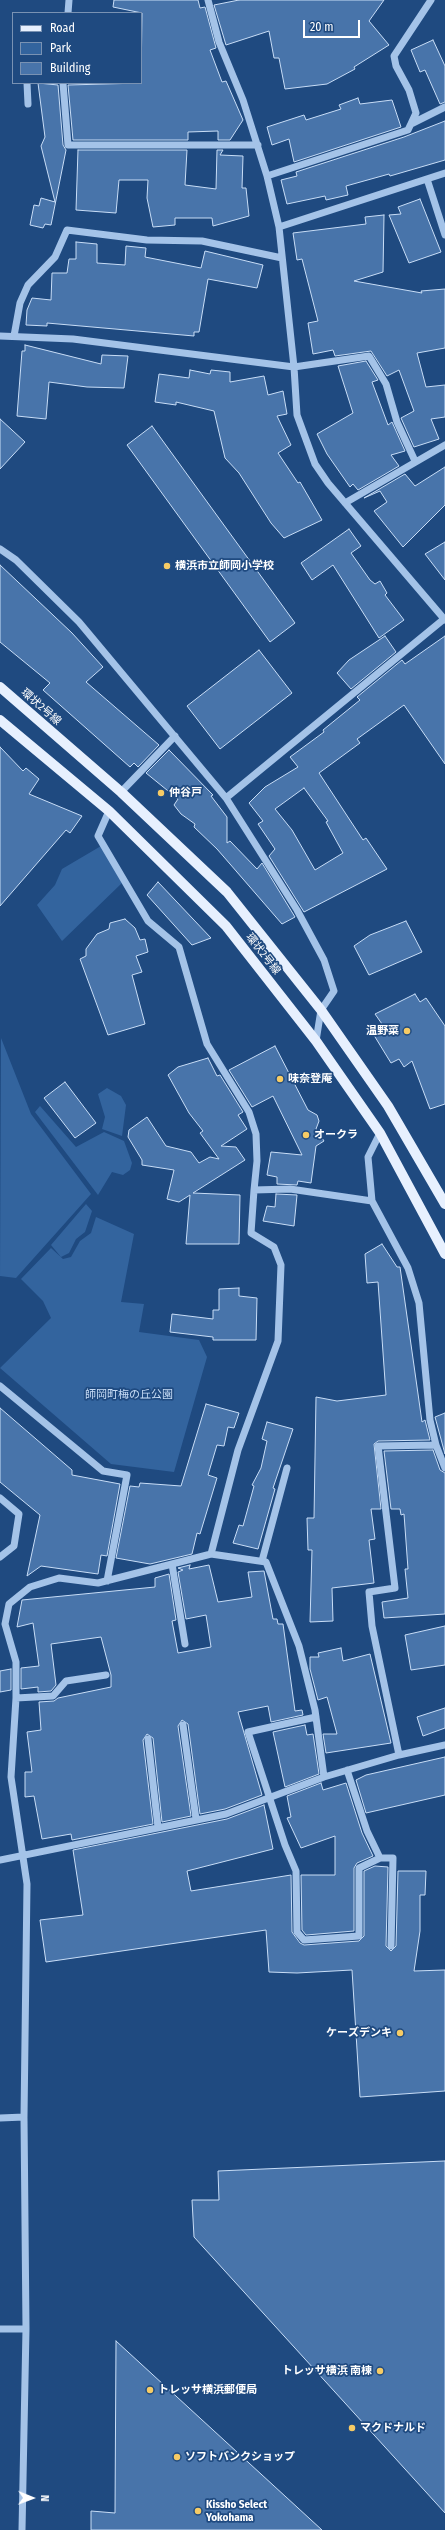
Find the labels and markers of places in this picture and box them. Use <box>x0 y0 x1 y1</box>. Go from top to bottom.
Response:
place label: 横浜市立師岡小学校 <box>175 559 274 573</box>
marker: 横浜市立師岡小学校 <box>162 561 172 571</box>
place label: 仲谷戸 <box>169 786 202 800</box>
marker: 仲谷戸 <box>156 788 166 798</box>
place label: 温野菜 <box>366 1024 399 1038</box>
marker: 温野菜 <box>402 1026 412 1036</box>
place label: 味奈登庵 <box>288 1072 332 1086</box>
marker: 味奈登庵 <box>275 1074 285 1084</box>
place label: オークラ <box>314 1128 358 1142</box>
marker: オークラ <box>301 1130 311 1140</box>
place label: ケーズデンキ <box>326 2026 392 2040</box>
marker: ケーズデンキ <box>395 2028 405 2038</box>
place label: トレッサ横浜 南棟 <box>282 2364 372 2378</box>
marker: トレッサ横浜 南棟 <box>375 2366 385 2376</box>
place label: トレッサ横浜郵便局 <box>158 2383 257 2397</box>
marker: トレッサ横浜郵便局 <box>145 2385 155 2395</box>
place label: マクドナルド <box>360 2421 426 2435</box>
marker: マクドナルド <box>347 2423 357 2433</box>
place label: ソフトバンクショップ <box>185 2450 295 2464</box>
marker: ソフトバンクショップ <box>172 2452 182 2462</box>
place label: Kissho Select Yokohama <box>206 2498 267 2524</box>
marker: Kissho Select Yokohama <box>193 2506 203 2516</box>

